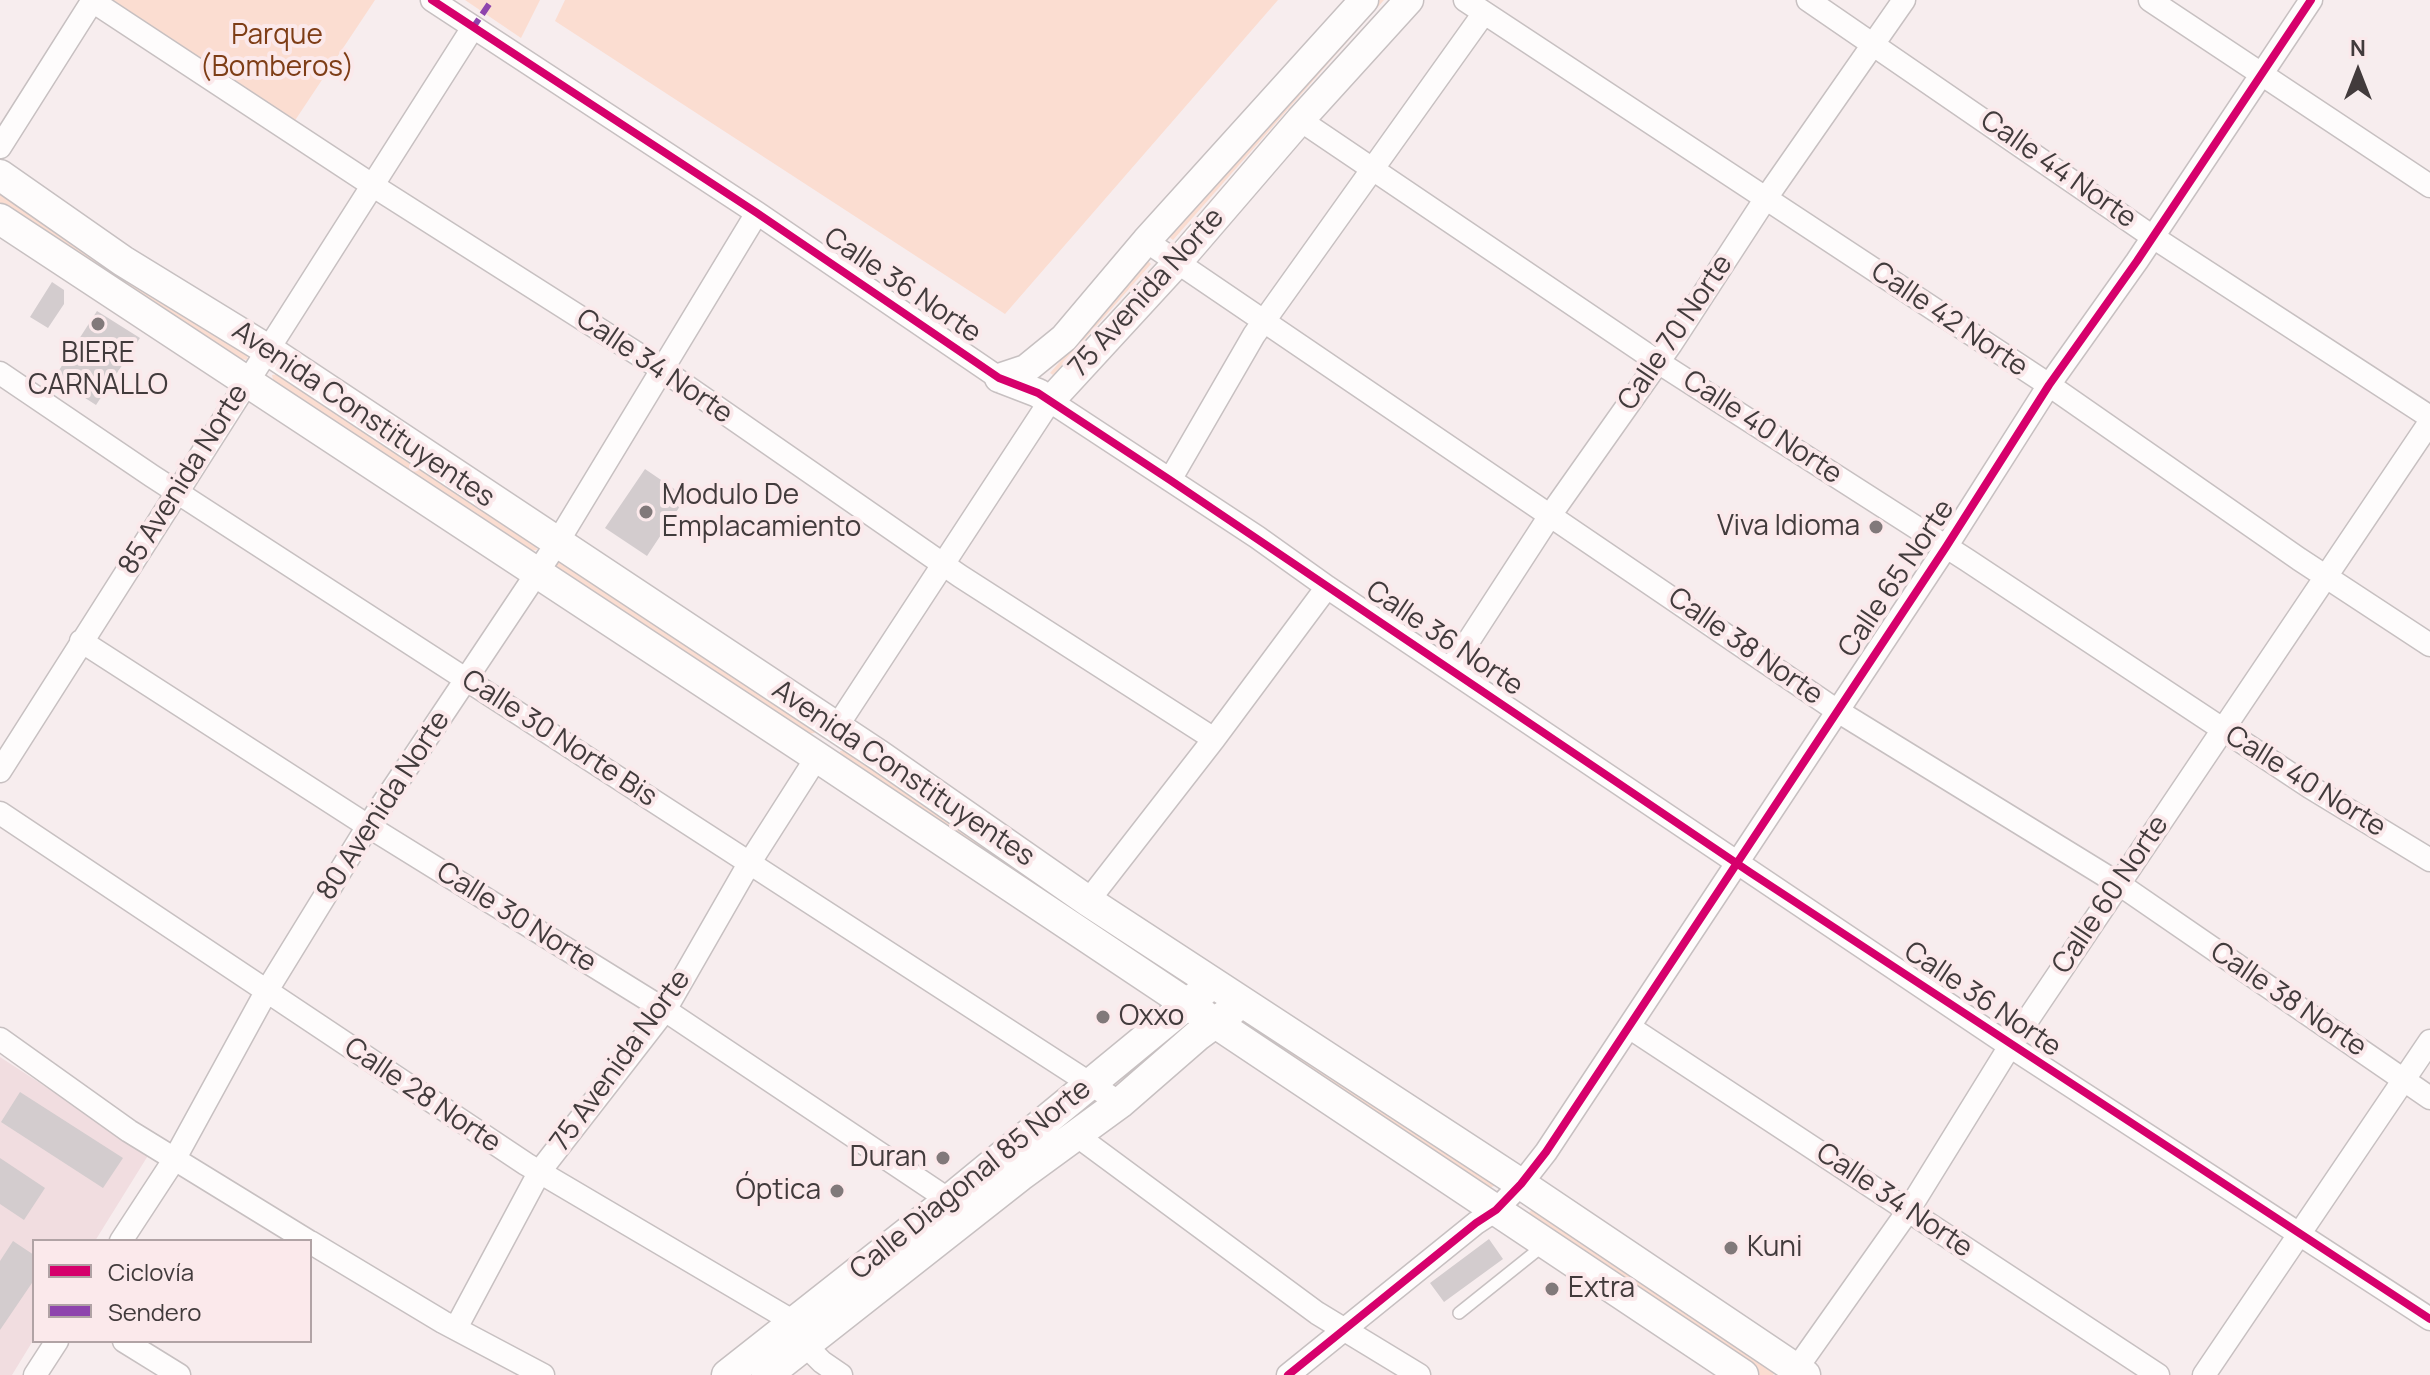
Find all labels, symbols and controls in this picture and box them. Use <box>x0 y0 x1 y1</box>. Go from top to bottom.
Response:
park label: Parque (Bomberos) <box>200 19 354 85</box>
north arrow <box>2318 32 2398 112</box>
text: N <box>2350 33 2366 63</box>
street label: Calle 44 Norte <box>1974 104 2142 236</box>
street label: 75 Avenida Norte <box>1062 202 1232 384</box>
street label: Calle 36 Norte <box>817 221 987 351</box>
street label: Calle 70 Norte <box>1612 249 1740 417</box>
street label: Calle 42 Norte <box>1864 255 2034 385</box>
street label: Calle 34 Norte <box>570 302 738 432</box>
marker: BIERE CARNALLO <box>89 315 107 333</box>
street label: Avenida Constituyentes <box>225 315 501 515</box>
place label: BIERE CARNALLO <box>28 337 168 403</box>
street label: Calle 40 Norte <box>1676 364 1848 492</box>
street label: 85 Avenida Norte <box>112 379 256 581</box>
place label: Modulo De Emplacamiento <box>662 479 861 545</box>
street label: Calle 65 Norte <box>1832 494 1962 664</box>
marker: Modulo De Emplacamiento <box>637 503 655 521</box>
place label: Viva Idioma <box>1717 510 1860 544</box>
marker: Viva Idioma <box>1867 518 1885 536</box>
street label: Calle 36 Norte <box>1359 574 1529 704</box>
street label: Calle 38 Norte <box>1661 581 1829 713</box>
street label: Calle 30 Norte Bis <box>455 663 663 815</box>
street label: Avenida Constituyentes <box>765 674 1041 874</box>
street label: 80 Avenida Norte <box>310 705 458 907</box>
street label: Calle 40 Norte <box>2219 719 2391 845</box>
street label: Calle 60 Norte <box>2046 810 2176 980</box>
street label: Calle 30 Norte <box>430 856 602 980</box>
street label: Calle 36 Norte <box>1897 935 2067 1065</box>
street label: Calle 38 Norte <box>2204 936 2372 1064</box>
street label: 75 Avenida Norte <box>544 964 698 1158</box>
place label: Oxxo <box>1119 1000 1184 1034</box>
marker: Oxxo <box>1094 1008 1112 1026</box>
street label: Calle 28 Norte <box>337 1031 507 1161</box>
street label: Calle Diagonal 85 Norte <box>844 1073 1098 1287</box>
street label: Calle 34 Norte <box>1810 1136 1978 1266</box>
place label: Duran <box>850 1141 927 1175</box>
marker: Duran <box>934 1149 952 1167</box>
place label: Óptica <box>735 1174 821 1208</box>
marker: Óptica <box>828 1182 846 1200</box>
place label: Kuni <box>1747 1231 1802 1265</box>
legend <box>32 1239 312 1343</box>
marker: Kuni <box>1722 1239 1740 1257</box>
text: Ciclovía <box>108 1255 194 1288</box>
place label: Extra <box>1568 1272 1635 1306</box>
marker: Extra <box>1543 1280 1561 1298</box>
text: Sendero <box>108 1295 202 1328</box>

